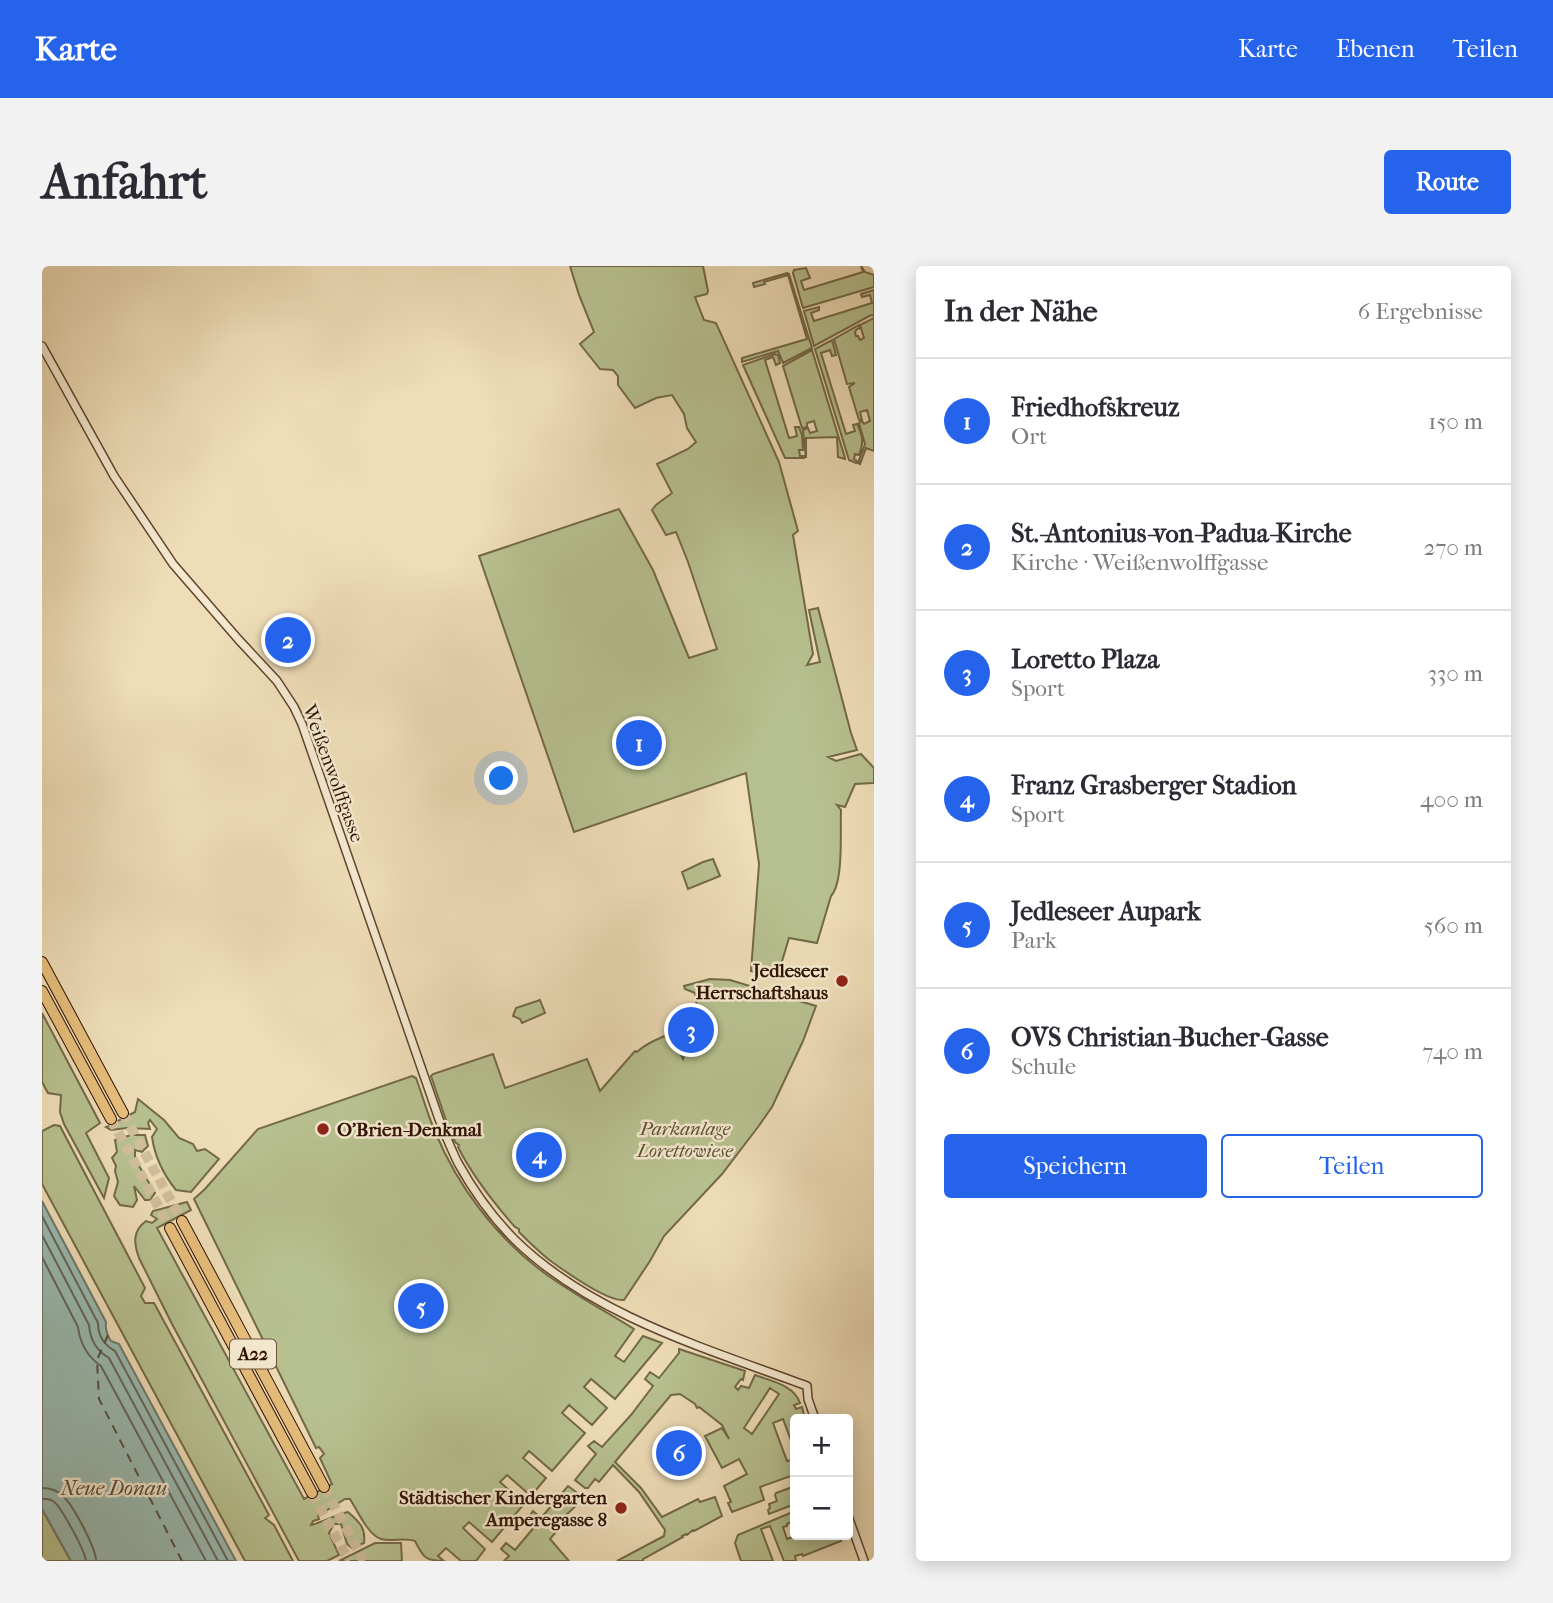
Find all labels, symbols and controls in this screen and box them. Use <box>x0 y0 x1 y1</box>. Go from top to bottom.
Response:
text: Karte <box>35 30 117 69</box>
text: Karte <box>1238 35 1298 63</box>
text: Ebenen <box>1336 35 1415 63</box>
text: Teilen <box>1453 35 1518 63</box>
button: Route <box>1384 150 1511 214</box>
text: Anfahrt <box>42 153 207 211</box>
text: In der Nähe <box>944 294 1098 329</box>
text: 6 Ergebnisse <box>1358 298 1483 325</box>
text: Friedhofskreuz <box>1011 392 1180 423</box>
text: 1 <box>963 408 971 435</box>
text: 150 m <box>1428 408 1483 435</box>
text: Ort <box>1011 423 1047 450</box>
text: St.-Antonius-von-Padua-Kirche <box>1011 518 1352 549</box>
text: 2 <box>961 534 973 561</box>
text: 270 m <box>1423 534 1483 561</box>
text: Kirche · Weißenwolffgasse <box>1011 549 1268 576</box>
pin: 2 <box>265 614 311 666</box>
text: Loretto Plaza <box>1011 644 1159 675</box>
text: 3 <box>962 660 972 687</box>
text: 330 m <box>1427 660 1483 687</box>
text: Sport <box>1011 675 1065 702</box>
street label: Weißenwolffgasse <box>298 701 368 845</box>
pin: 1 <box>616 717 662 769</box>
your location <box>484 761 518 795</box>
text: Franz Grasberger Stadion <box>1011 770 1297 801</box>
text: 4 <box>960 786 974 813</box>
text: 400 m <box>1420 786 1483 813</box>
text: Sport <box>1011 801 1065 828</box>
text: Jedleseer Aupark <box>1011 896 1201 927</box>
text: 5 <box>962 912 972 939</box>
text: 560 m <box>1424 912 1483 939</box>
text: Park <box>1011 927 1057 954</box>
place label: Jedleseer Herrschaftshaus <box>696 960 829 1004</box>
marker: Jedleseer Herrschaftshaus <box>834 973 850 989</box>
pin: 3 <box>668 1004 714 1056</box>
text: OVS Christian-Bucher-Gasse <box>1011 1022 1329 1053</box>
text: 6 <box>961 1038 973 1065</box>
text: 740 m <box>1422 1038 1483 1065</box>
text: Schule <box>1011 1053 1076 1080</box>
park label: Parkanlage Lorettowiese <box>635 1118 734 1162</box>
place label: O'Brien-Denkmal <box>337 1119 483 1141</box>
marker: O'Brien-Denkmal <box>315 1121 331 1137</box>
pin: 4 <box>516 1129 562 1181</box>
button: Speichern <box>944 1134 1207 1198</box>
button: Teilen <box>1221 1134 1483 1198</box>
pin: 5 <box>398 1280 444 1332</box>
road number: A22 <box>230 1339 276 1368</box>
map controls <box>790 1414 853 1540</box>
button: + <box>790 1414 853 1477</box>
pin: 6 <box>656 1427 702 1479</box>
water label: Neue Donau <box>60 1476 167 1500</box>
button: − <box>790 1477 853 1540</box>
place label: Städtischer Kindergarten Amperegasse 8 <box>399 1487 608 1531</box>
marker: Städtischer Kindergarten Amperegasse 8 <box>613 1500 629 1516</box>

